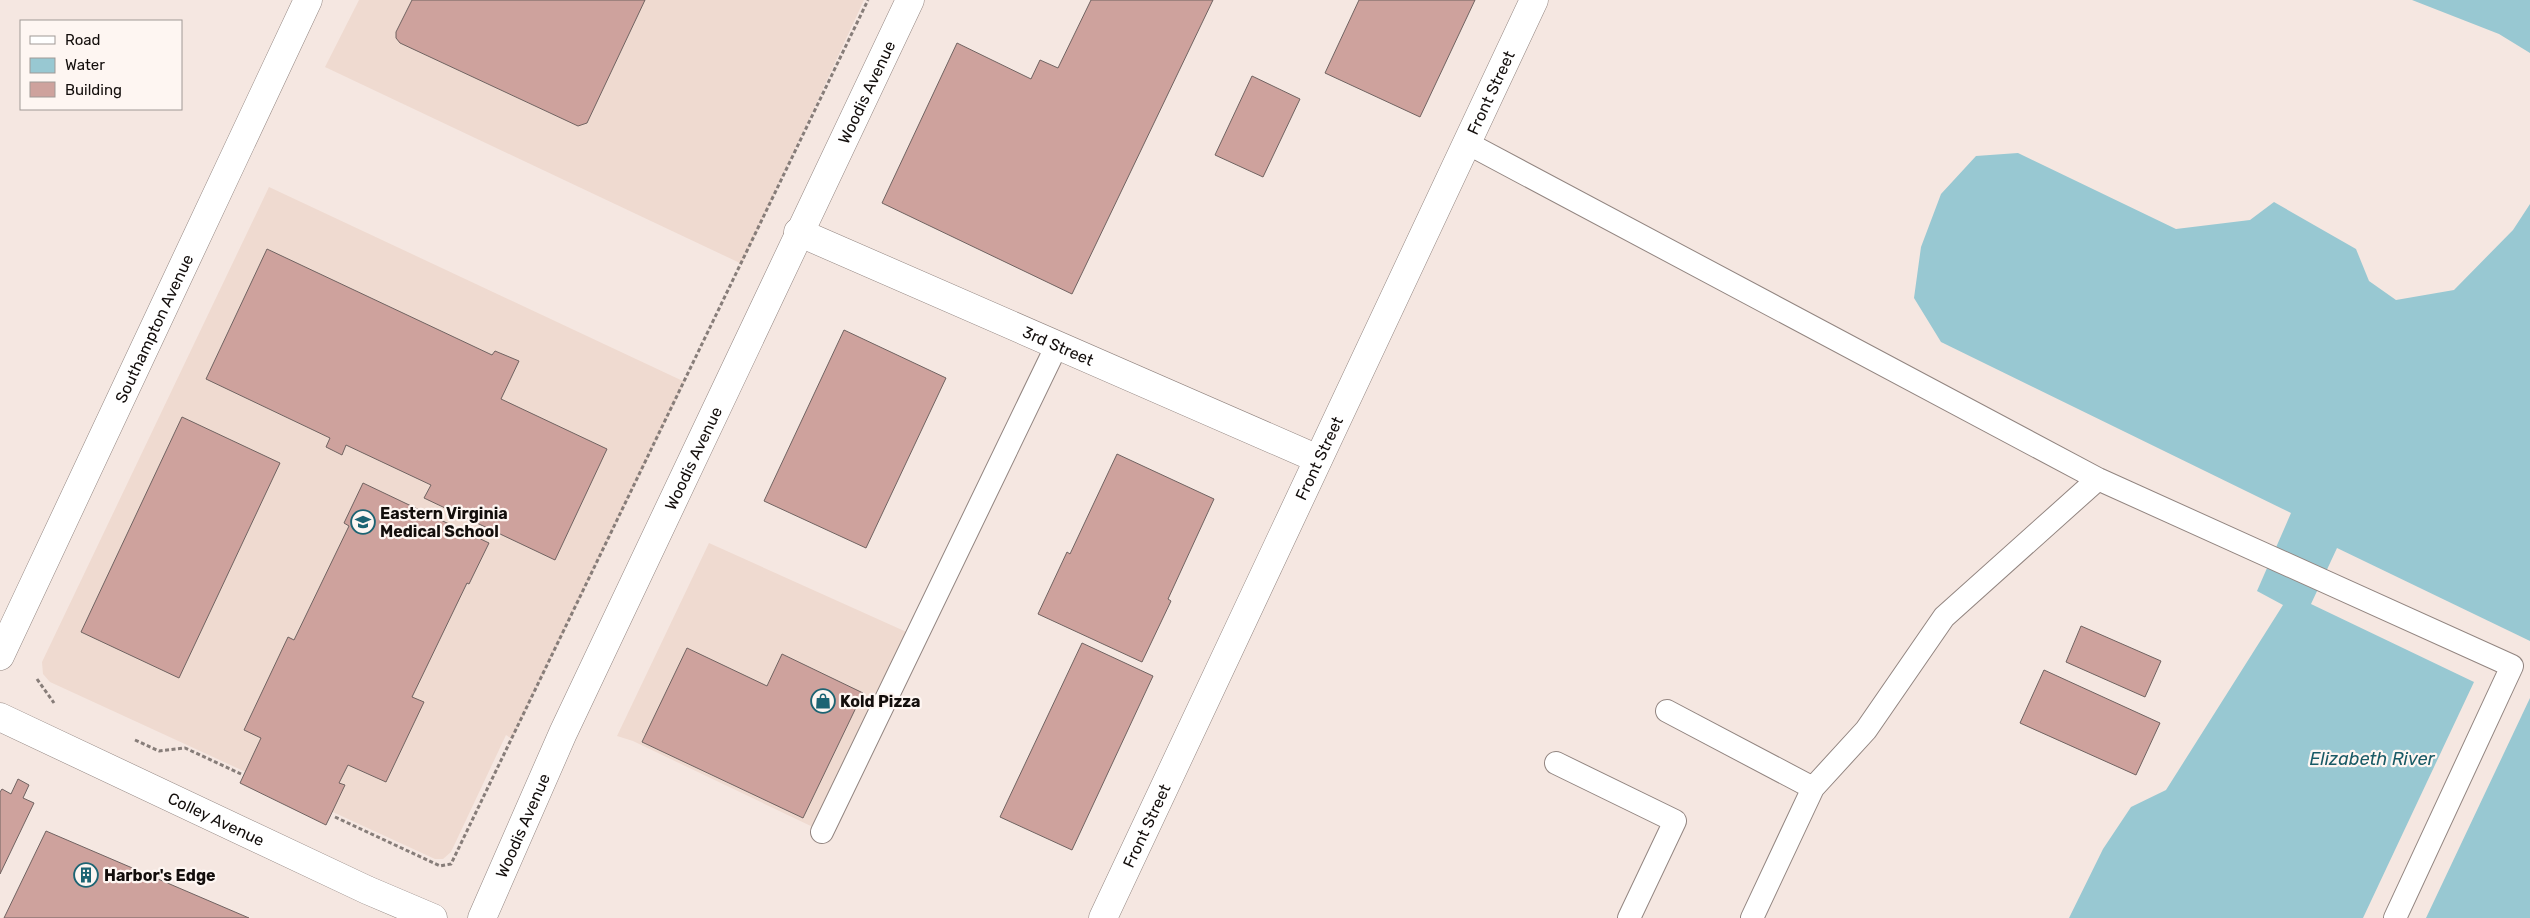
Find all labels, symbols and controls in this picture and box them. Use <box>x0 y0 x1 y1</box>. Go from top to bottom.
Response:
legend <box>20 20 182 110</box>
text: Road <box>65 31 101 49</box>
street label: Woodis Avenue <box>834 38 899 147</box>
street label: Front Street <box>1463 48 1519 138</box>
text: Water <box>65 56 105 74</box>
text: Building <box>65 81 122 99</box>
street label: Southampton Avenue <box>111 251 197 406</box>
street label: 3rd Street <box>1020 322 1096 370</box>
street label: Woodis Avenue <box>661 404 726 513</box>
street label: Front Street <box>1292 413 1347 503</box>
place label: Eastern Virginia Medical School <box>380 504 508 541</box>
school or university icon: Eastern Virginia Medical School <box>350 509 376 535</box>
shop icon: Kold Pizza <box>810 688 836 714</box>
place label: Kold Pizza <box>840 692 921 711</box>
water label: Elizabeth River <box>2309 748 2436 770</box>
street label: Woodis Avenue <box>492 771 554 881</box>
street label: Front Street <box>1119 781 1175 871</box>
street label: Colley Avenue <box>165 789 267 850</box>
building icon: Harbor's Edge <box>73 862 99 888</box>
place label: Harbor's Edge <box>104 866 216 885</box>

